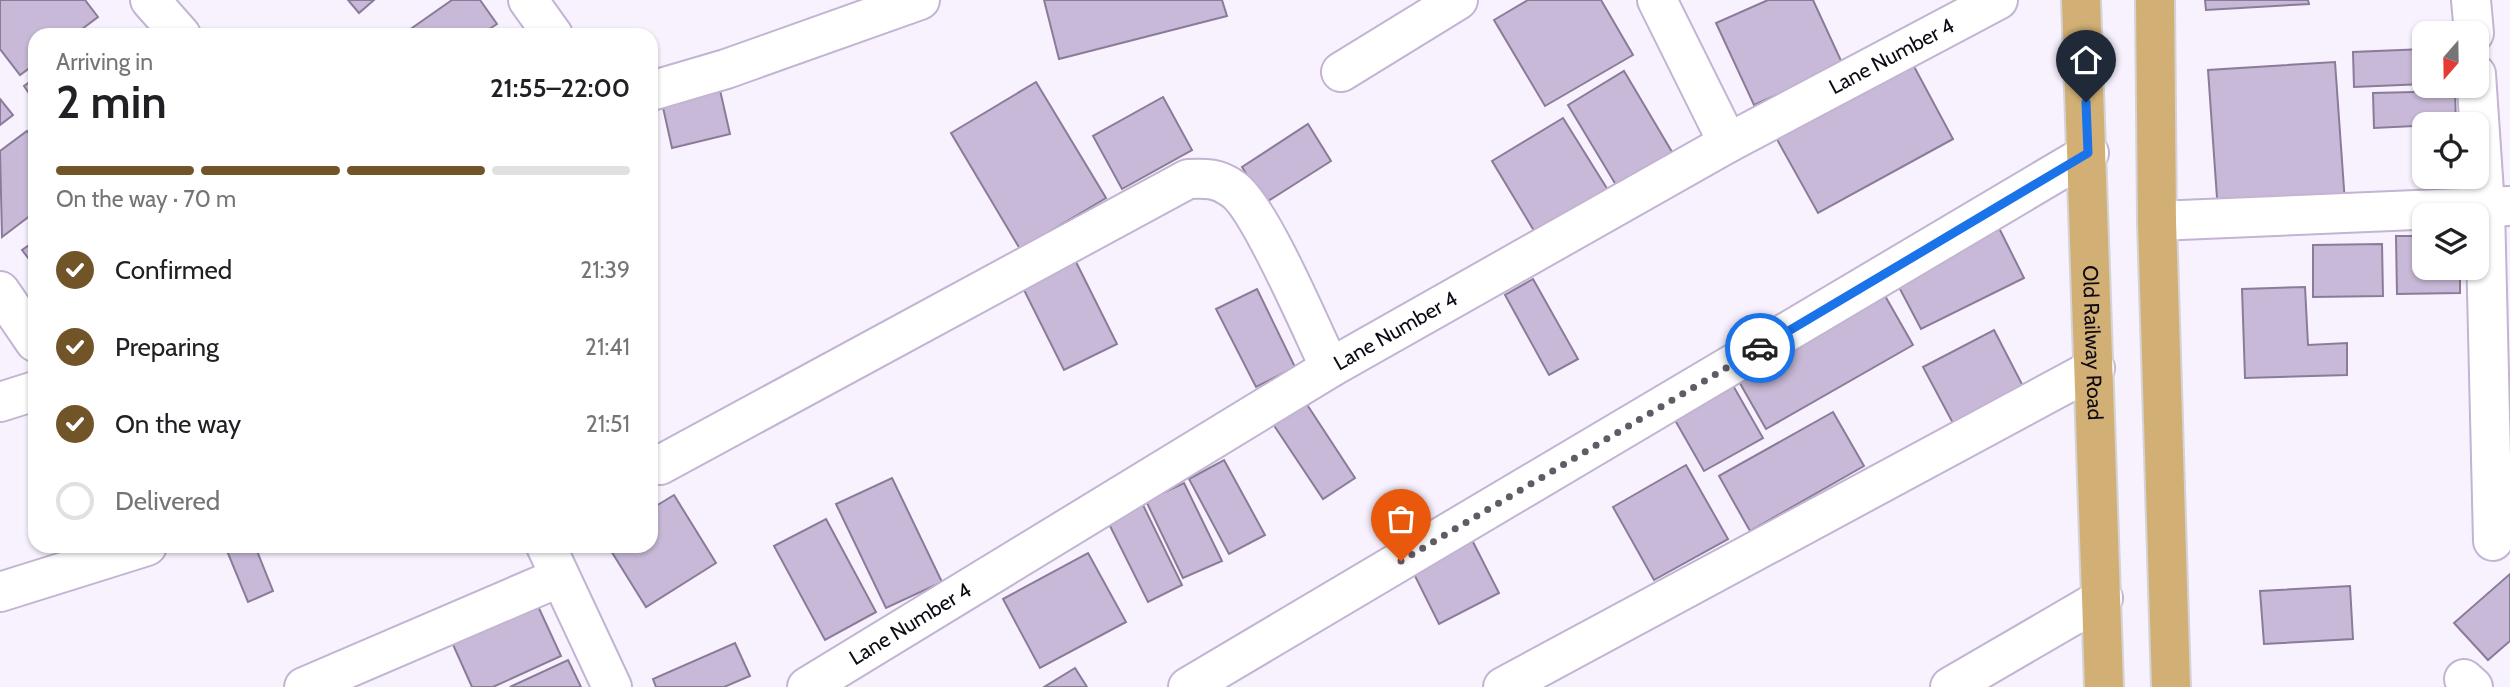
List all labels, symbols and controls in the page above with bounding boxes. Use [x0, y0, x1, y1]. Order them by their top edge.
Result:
street label: Lane Number 4 [1825, 13, 1958, 99]
north arrow [2412, 21, 2488, 98]
map controls [2412, 21, 2489, 280]
pin [2056, 30, 2116, 102]
icon: home [2067, 41, 2105, 79]
text: Arriving in [56, 48, 153, 76]
text: 21:55–22:00 [490, 72, 630, 104]
text: 2 min [56, 74, 167, 130]
button: locate [2412, 112, 2489, 189]
text: On the way · 70 m [56, 185, 236, 213]
button: layers [2412, 203, 2489, 280]
icon: check [56, 251, 94, 289]
text: Confirmed [115, 254, 232, 286]
text: 21:39 [580, 256, 630, 284]
street label: Old Railway Road [2078, 265, 2108, 421]
street label: Lane Number 4 [1329, 286, 1462, 375]
courier [1725, 313, 1795, 383]
icon: check [56, 328, 94, 366]
icon: car [1741, 329, 1779, 367]
text: Preparing [115, 331, 219, 363]
text: 21:41 [585, 333, 630, 361]
icon: check [56, 405, 94, 443]
text: On the way [115, 408, 241, 440]
text: 21:51 [586, 410, 630, 438]
text: Delivered [115, 485, 220, 517]
pin [1371, 489, 1431, 561]
icon: bag [1382, 500, 1420, 538]
street label: Lane Number 4 [845, 577, 975, 670]

